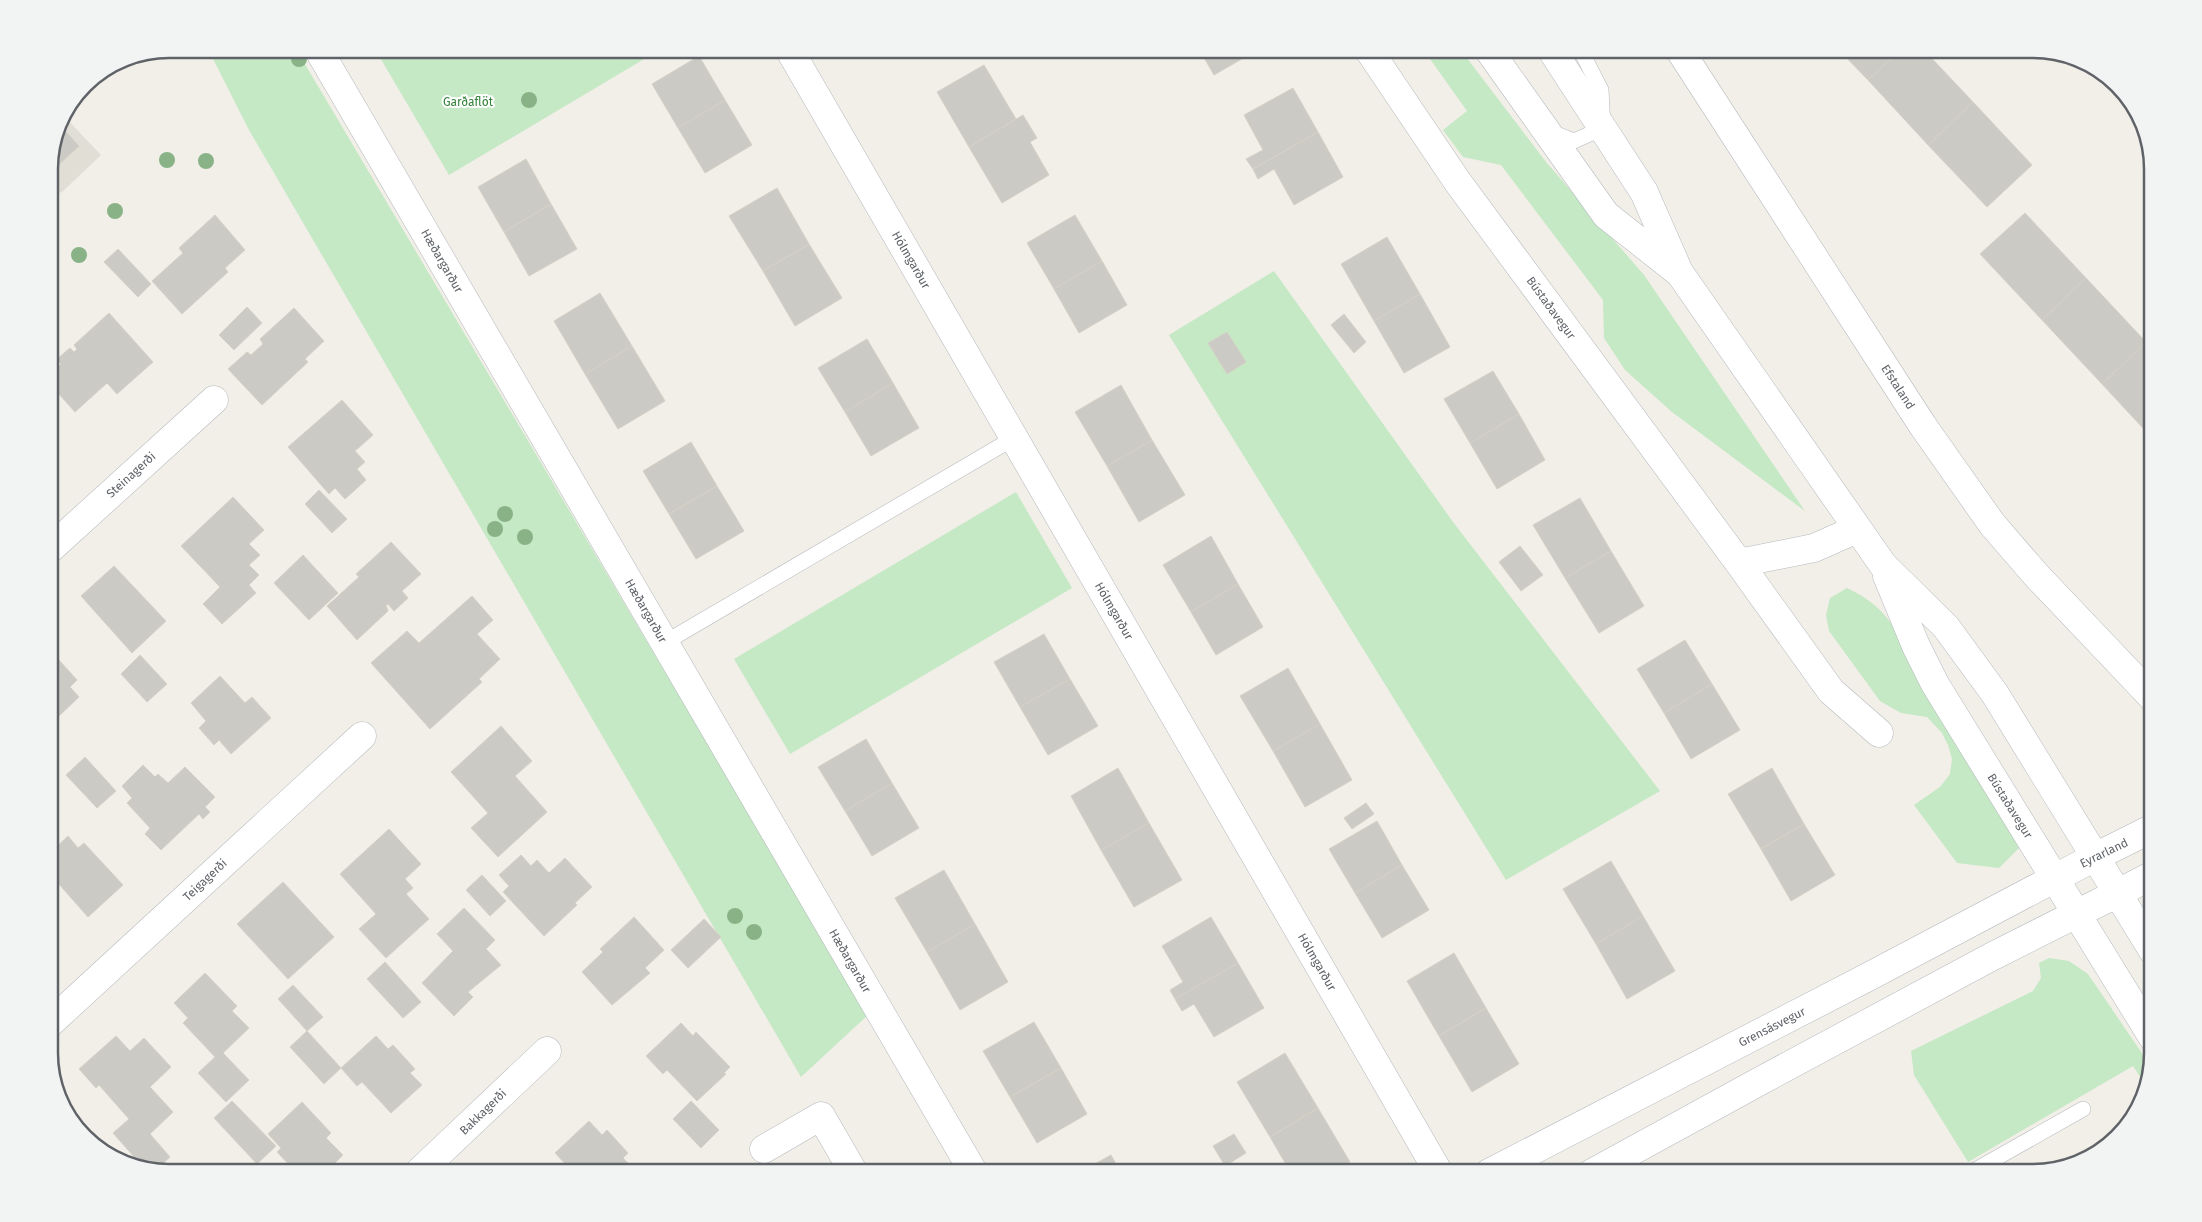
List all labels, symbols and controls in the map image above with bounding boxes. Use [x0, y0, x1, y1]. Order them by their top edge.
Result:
park label: Garðaflöt [443, 95, 494, 109]
street label: Hæðargarður [418, 227, 466, 296]
street label: Hólmgarður [889, 229, 933, 292]
street label: Bústaðavegur [1524, 274, 1579, 342]
street label: Efstaland [1878, 362, 1918, 412]
street label: Steinagerði [104, 449, 158, 501]
street label: Hæðargarður [622, 577, 670, 646]
street label: Hólmgarður [1092, 580, 1136, 643]
street label: Bústaðavegur [1984, 771, 2036, 841]
street label: Eyrarland [2078, 835, 2130, 871]
street label: Teigagerði [180, 856, 230, 904]
street label: Hæðargarður [826, 927, 874, 996]
street label: Hólmgarður [1295, 931, 1339, 994]
street label: Grensásvegur [1736, 1004, 1808, 1050]
street label: Bakkagerði [457, 1086, 509, 1138]

